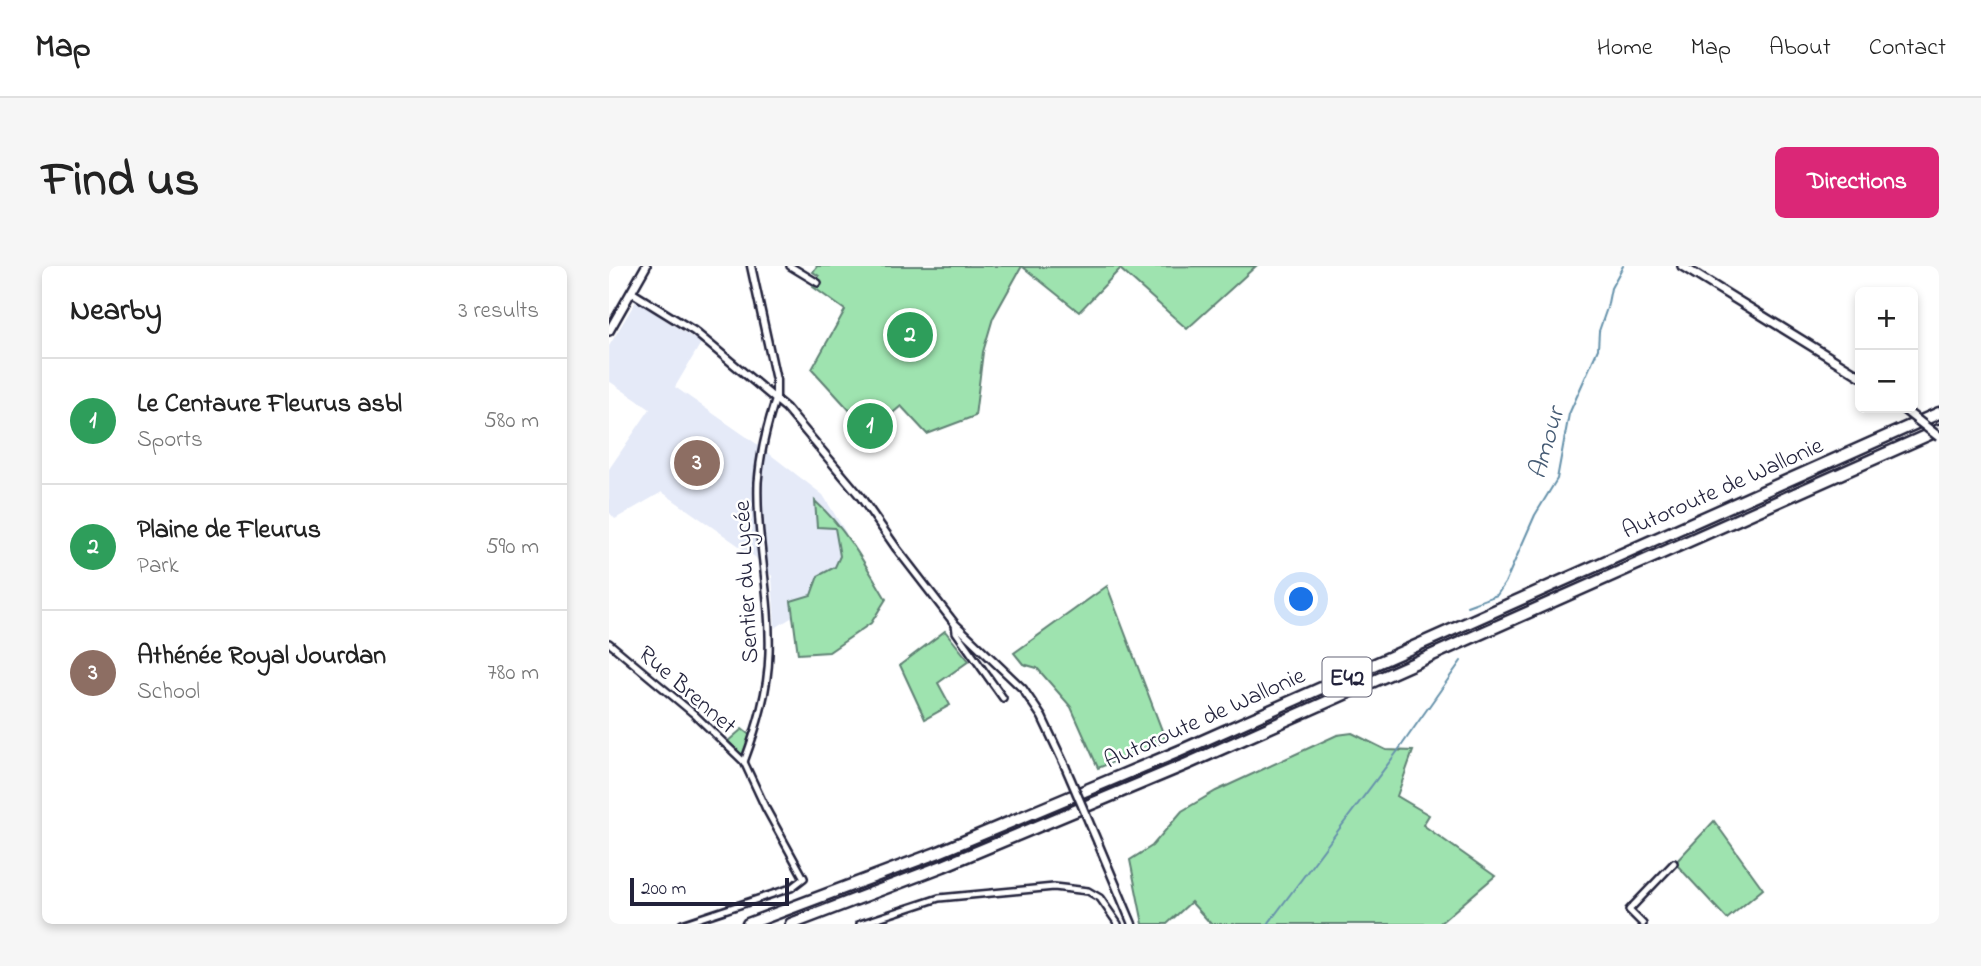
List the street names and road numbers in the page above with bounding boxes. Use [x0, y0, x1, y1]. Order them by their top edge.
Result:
street label: Autoroute de Wallonie [1617, 429, 1829, 549]
street label: Sentier du Lycée [726, 499, 770, 664]
street label: Rue Brennet [629, 638, 743, 744]
road number: E42 [1323, 658, 1371, 696]
street label: Autoroute de Wallonie [1099, 659, 1311, 779]

